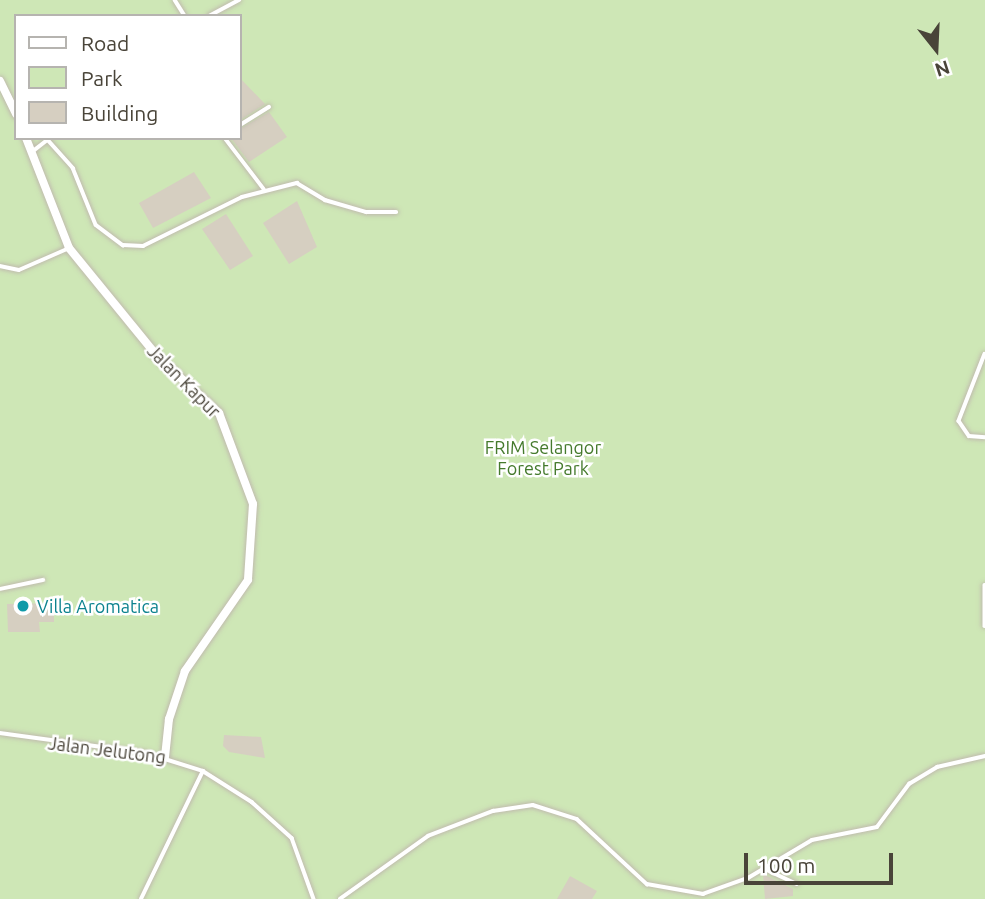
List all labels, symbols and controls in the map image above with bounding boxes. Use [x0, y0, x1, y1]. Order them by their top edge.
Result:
legend [14, 14, 242, 140]
north arrow [901, 14, 971, 84]
text: Road [81, 31, 129, 55]
text: N [932, 56, 953, 82]
text: Park [81, 66, 123, 90]
text: Building [81, 101, 158, 125]
street label: Jalan Kapur [143, 340, 225, 422]
park label: FRIM Selangor Forest Park [485, 437, 601, 480]
place label: Villa Aromatica [37, 595, 159, 617]
marker: Villa Aromatica [15, 598, 31, 614]
street label: Jalan Jelutong [47, 732, 167, 768]
scale bar [747, 839, 896, 883]
text: 100 m [757, 853, 815, 877]

